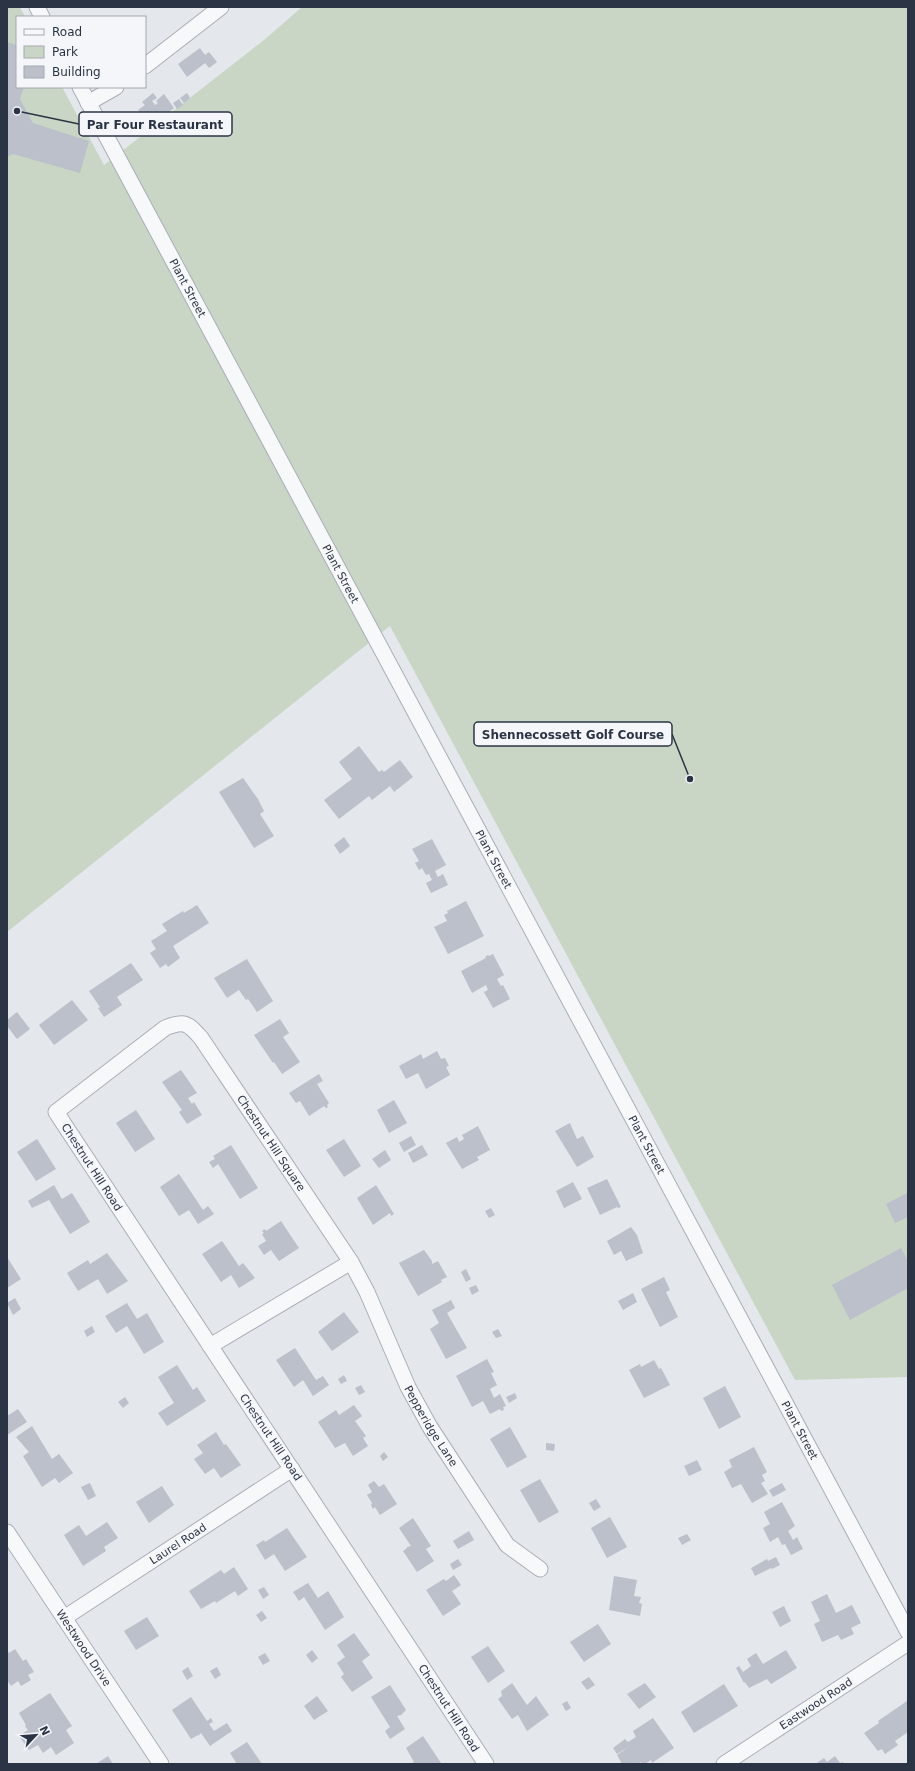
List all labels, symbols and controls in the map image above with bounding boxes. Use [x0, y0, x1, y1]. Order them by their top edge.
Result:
legend [16, 16, 146, 88]
text: Road [52, 25, 82, 39]
text: Park [52, 45, 78, 59]
text: Building [52, 65, 101, 79]
callout: Par Four Restaurant [79, 112, 232, 136]
text: Par Four Restaurant [87, 118, 223, 132]
street label: Plant Street [166, 257, 209, 320]
street label: Plant Street [319, 542, 362, 606]
callout: Shennecossett Golf Course [474, 722, 672, 746]
text: Shennecossett Golf Course [482, 728, 664, 742]
street label: Plant Street [472, 828, 515, 892]
street label: Chestnut Hill Square [234, 1093, 308, 1194]
street label: Plant Street [625, 1113, 668, 1177]
street label: Chestnut Hill Road [58, 1121, 125, 1213]
street label: Pepperidge Lane [401, 1383, 460, 1469]
street label: Chestnut Hill Road [237, 1391, 304, 1483]
street label: Plant Street [778, 1399, 821, 1463]
street label: Laurel Road [147, 1521, 209, 1567]
street label: Westwood Drive [53, 1607, 114, 1689]
street label: Chestnut Hill Road [415, 1662, 482, 1754]
street label: Eastwood Road [777, 1675, 855, 1733]
north arrow [16, 1715, 56, 1755]
text: N [37, 1724, 52, 1738]

